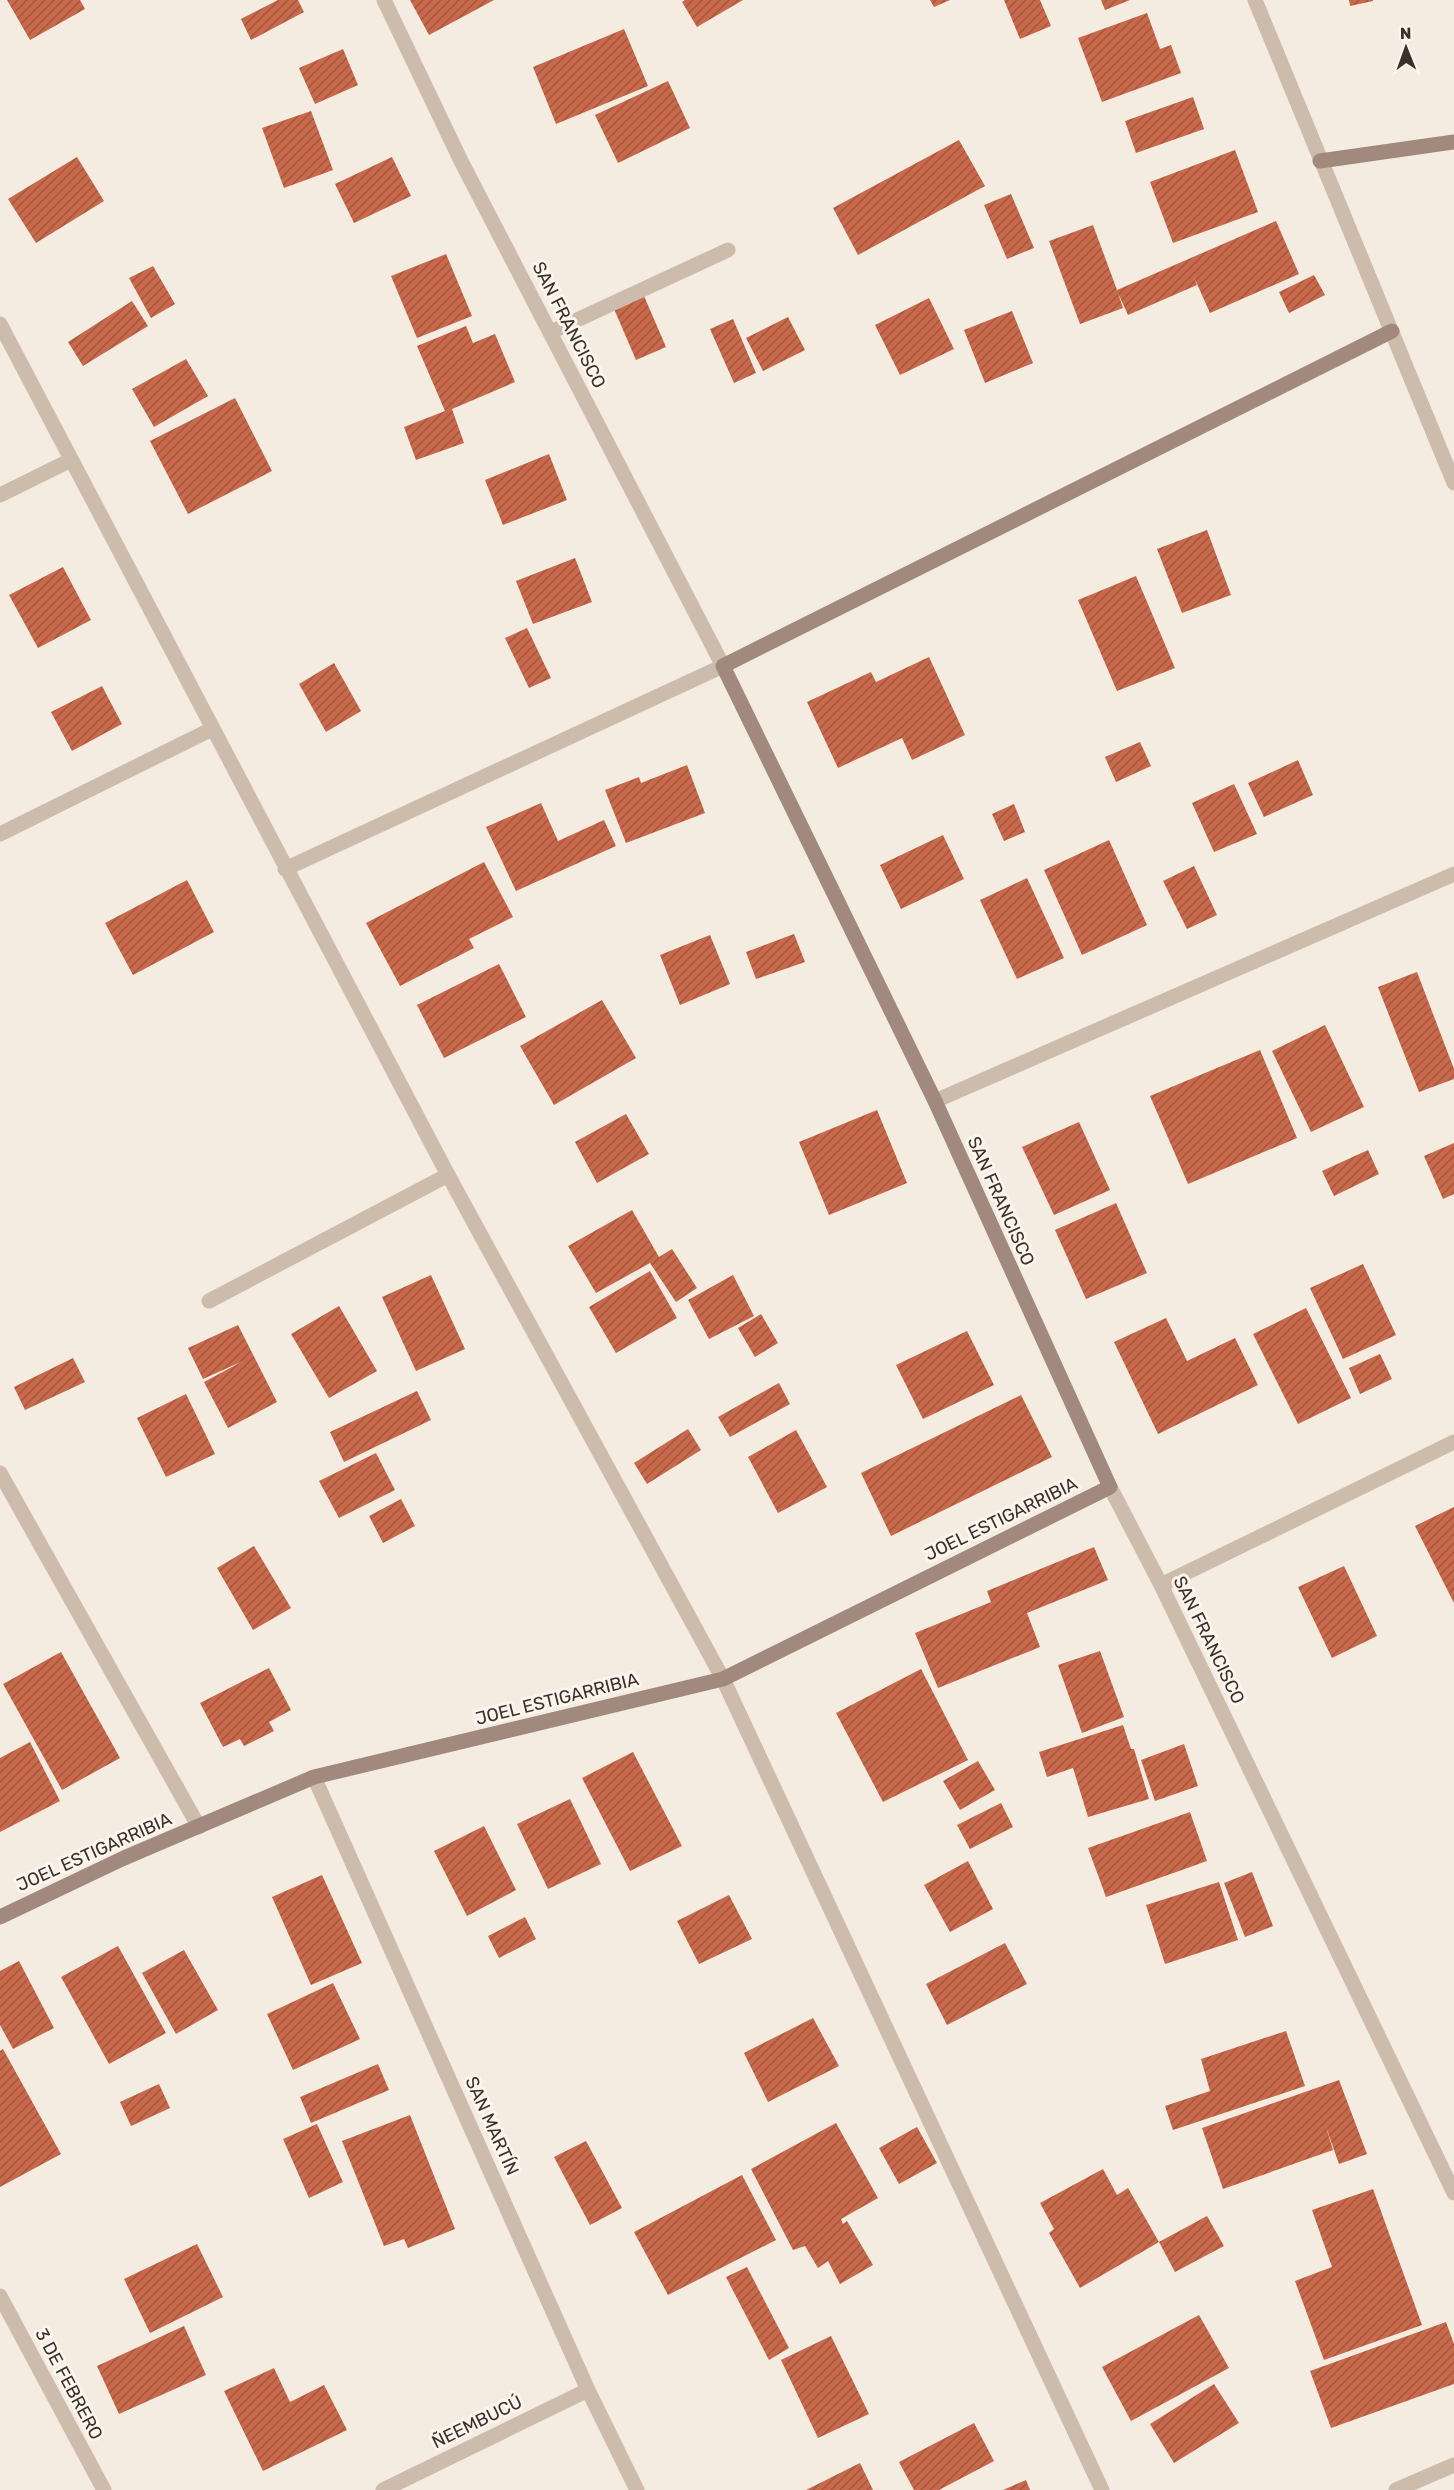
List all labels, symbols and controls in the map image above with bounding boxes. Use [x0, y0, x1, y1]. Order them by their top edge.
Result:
north arrow [1376, 18, 1436, 78]
text: N [1400, 24, 1412, 43]
street label: SAN FRANCISCO [528, 258, 610, 392]
street label: SAN FRANCISCO [963, 1133, 1039, 1269]
street label: JOEL ESTIGARRIBIA [921, 1472, 1081, 1566]
street label: SAN FRANCISCO [1169, 1573, 1249, 1707]
street label: JOEL ESTIGARRIBIA [473, 1668, 641, 1730]
street label: JOEL ESTIGARRIBIA [13, 1808, 175, 1896]
street label: SAN MARTÍN [460, 2073, 524, 2179]
street label: 3 DE FEBRERO [30, 2325, 108, 2443]
street label: ÑEEMBUCÚ [428, 2391, 526, 2453]

